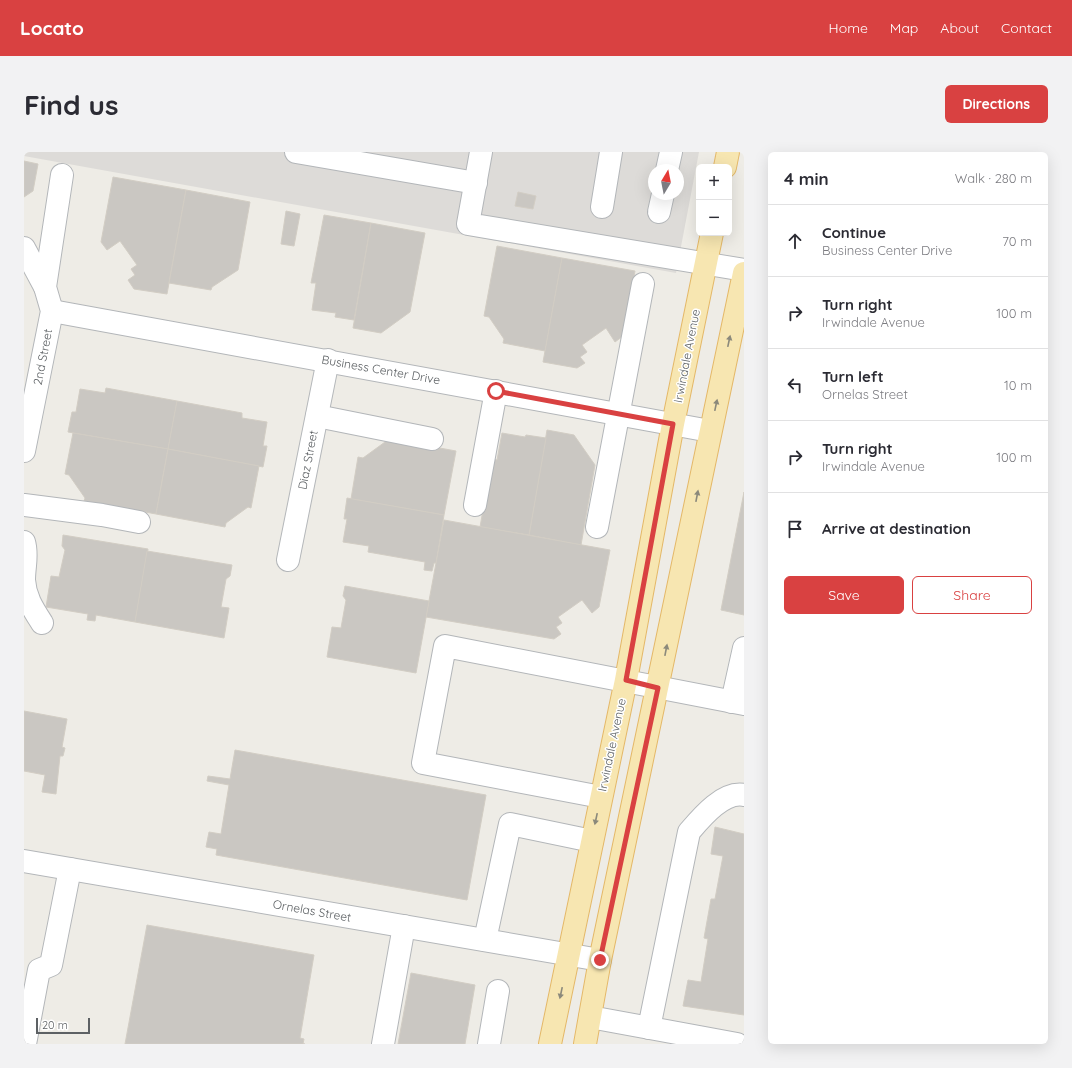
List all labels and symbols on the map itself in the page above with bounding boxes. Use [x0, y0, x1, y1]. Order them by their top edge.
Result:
north arrow [648, 164, 684, 200]
street label: Irwindale Avenue [670, 308, 703, 404]
street label: 2nd Street [30, 328, 55, 386]
one-way arrow [727, 335, 733, 347]
street label: Business Center Drive [321, 352, 442, 387]
route start [487, 382, 505, 400]
one-way arrow [713, 399, 719, 411]
street label: Diaz Street [294, 429, 321, 491]
one-way arrow [694, 490, 700, 503]
one-way arrow [663, 644, 669, 656]
street label: Irwindale Avenue [594, 697, 629, 793]
one-way arrow [593, 812, 599, 825]
street label: Ornelas Street [272, 896, 352, 925]
route end [591, 951, 609, 969]
one-way arrow [557, 987, 563, 999]
scale bar [36, 1016, 90, 1035]

